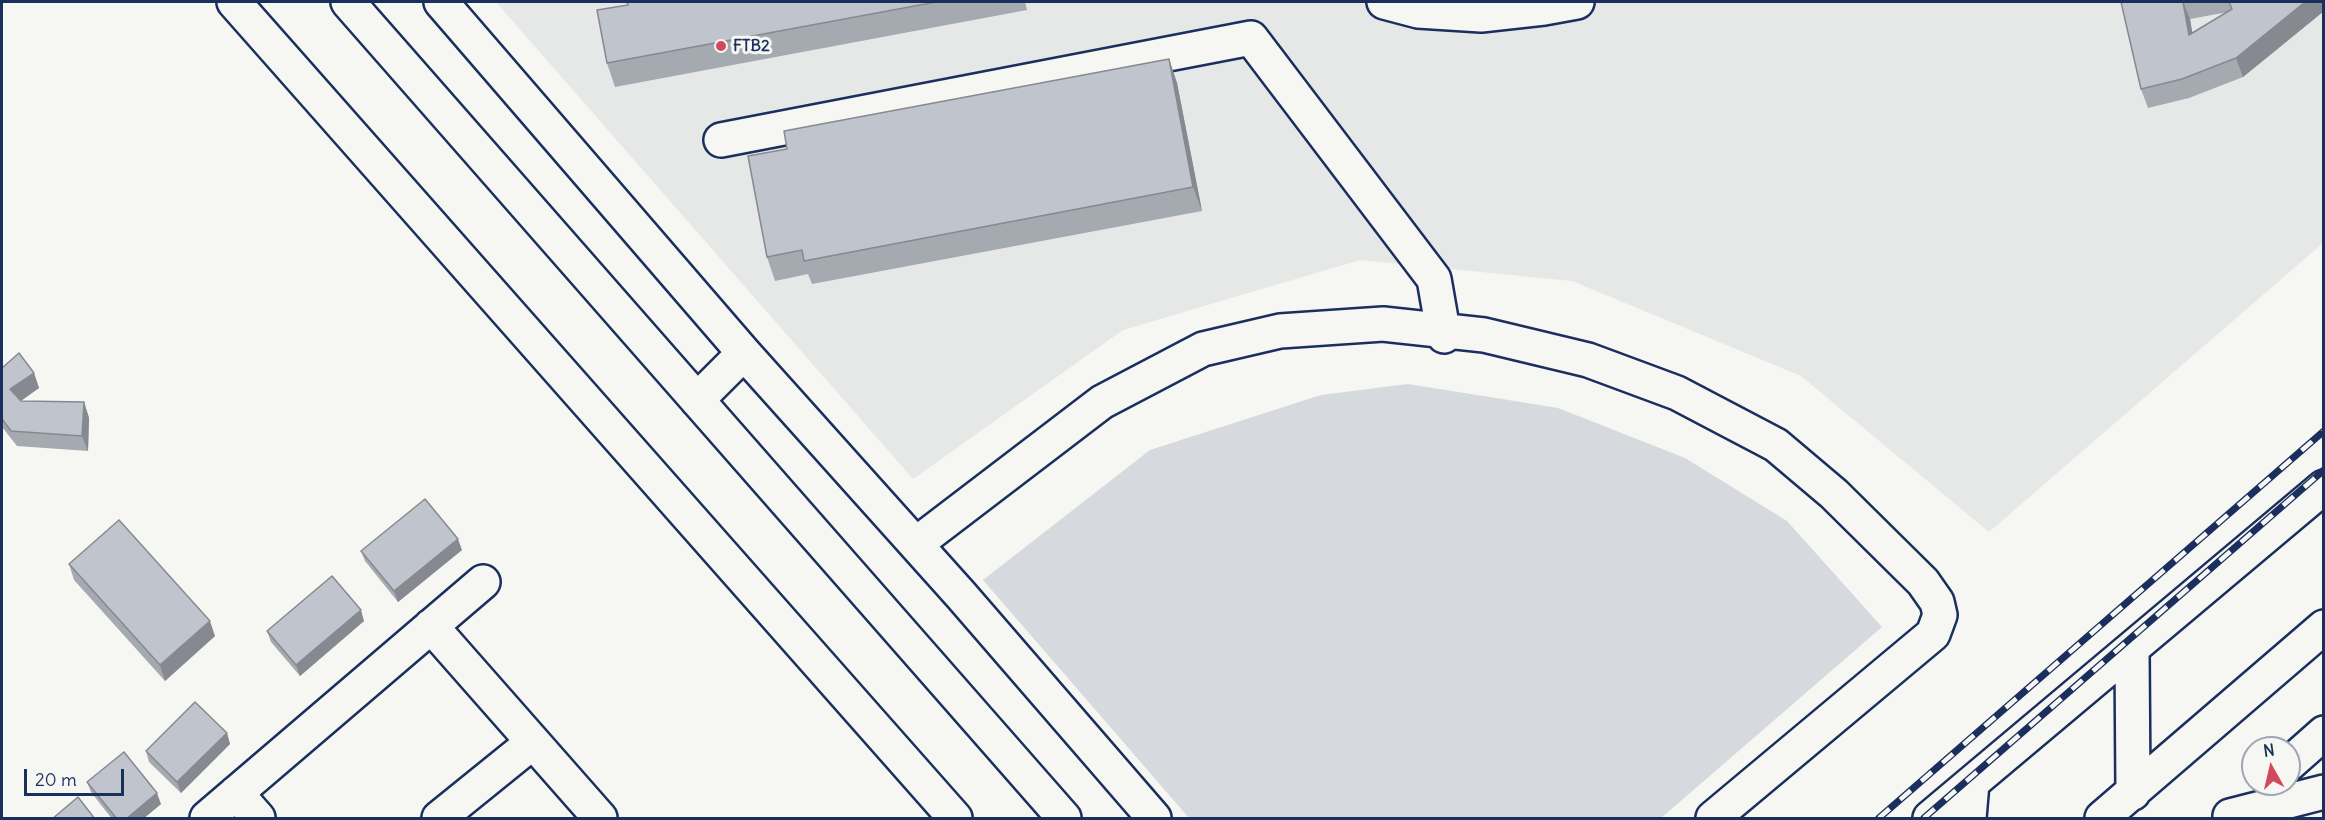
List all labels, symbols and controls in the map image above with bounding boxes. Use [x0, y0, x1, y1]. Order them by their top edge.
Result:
place label: FTB2 [733, 36, 770, 56]
marker: FTB2 [714, 39, 728, 53]
north arrow [2241, 736, 2301, 796]
text: N [2262, 739, 2276, 761]
scale bar [27, 757, 128, 795]
text: 20 m [35, 768, 77, 791]

